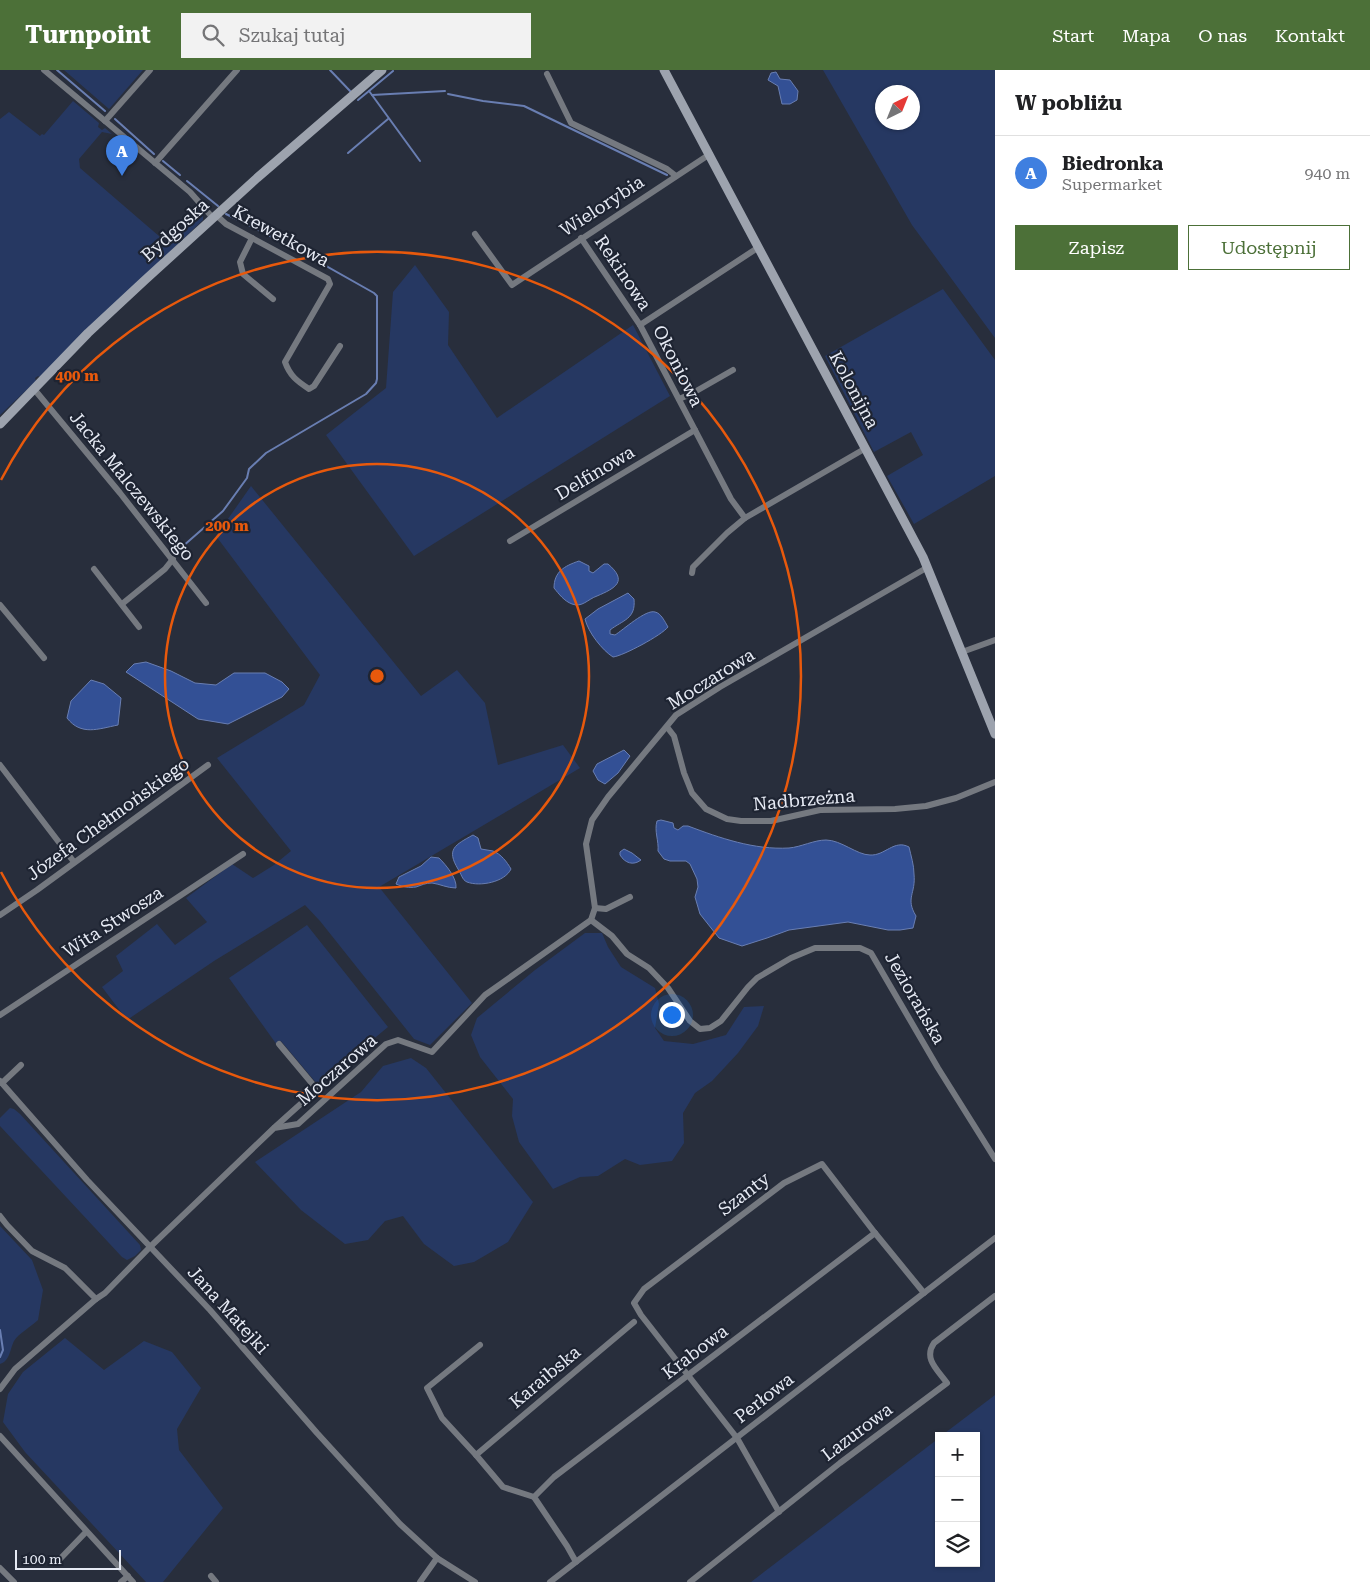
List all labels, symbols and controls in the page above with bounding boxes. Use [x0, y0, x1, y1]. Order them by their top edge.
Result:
search box [181, 13, 531, 58]
text: Turnpoint [25, 21, 151, 49]
icon: search [199, 21, 227, 49]
text: Szukaj tutaj [239, 24, 346, 47]
text: Start [1052, 25, 1094, 46]
text: Mapa [1122, 25, 1170, 46]
text: O nas [1198, 25, 1247, 46]
text: Kontakt [1275, 25, 1345, 46]
north arrow [875, 85, 920, 130]
text: W pobliżu [1015, 91, 1122, 115]
pin: A [106, 135, 138, 176]
text: Biedronka [1062, 152, 1163, 175]
text: A [1025, 164, 1037, 183]
text: 940 m [1304, 164, 1350, 183]
street label: Wielorybia [556, 171, 648, 240]
text: Supermarket [1062, 175, 1162, 194]
street label: Bydgoska [137, 194, 213, 265]
street label: Krewetkowa [229, 200, 333, 271]
button: Zapisz [1015, 225, 1178, 270]
button: Udostępnij [1188, 225, 1350, 270]
street label: Rekinowa [591, 231, 656, 314]
street label: Okoniowa [649, 322, 708, 410]
street label: Kolonijna [825, 348, 884, 432]
text: 400 m [55, 367, 99, 385]
street label: Jacka Malczewskiego [66, 407, 199, 565]
street label: Delfinowa [552, 441, 638, 504]
text: 200 m [205, 517, 249, 535]
street label: Moczarowa [663, 643, 758, 714]
centre of rings [368, 667, 386, 685]
street label: Józefa Chełmońskiego [22, 753, 193, 885]
street label: Nadbrzeżna [752, 785, 856, 814]
street label: Wita Stwosza [59, 881, 167, 962]
street label: Jeziorańska [881, 948, 950, 1048]
your location [659, 1002, 685, 1028]
street label: Moczarowa [293, 1029, 381, 1110]
street label: Szanty [714, 1167, 774, 1220]
street label: Jana Matejki [183, 1261, 273, 1358]
street label: Krabowa [658, 1320, 732, 1383]
street label: Karaibska [505, 1341, 585, 1412]
street label: Perłowa [730, 1368, 798, 1427]
street label: Lazurowa [817, 1398, 896, 1465]
map controls [935, 1432, 980, 1567]
button: + [935, 1432, 980, 1477]
button: − [935, 1477, 980, 1522]
button: layers [935, 1522, 980, 1567]
scale bar [15, 1547, 121, 1570]
text: 100 m [22, 1551, 62, 1567]

